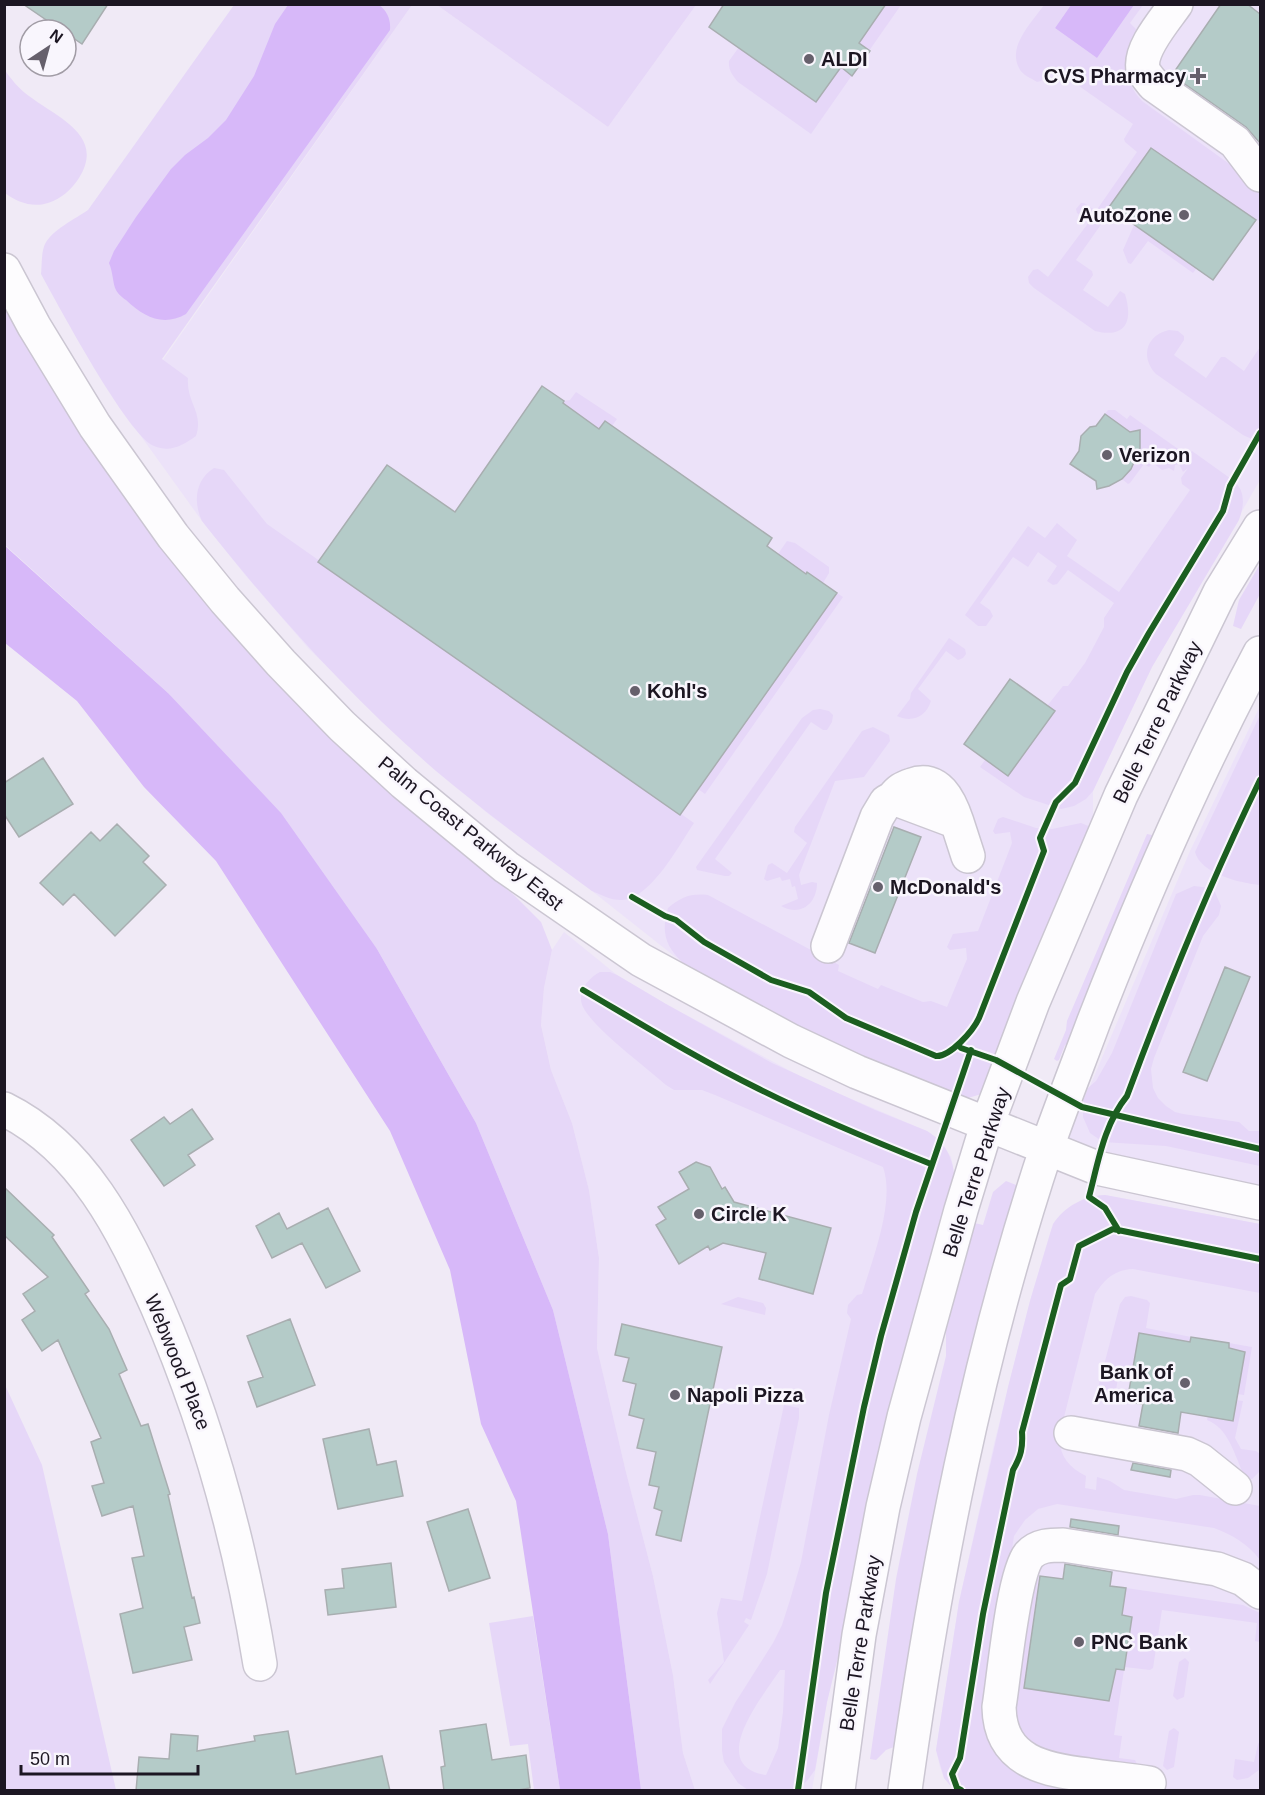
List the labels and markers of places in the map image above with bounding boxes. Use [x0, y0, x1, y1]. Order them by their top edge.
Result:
place label: ALDI [821, 48, 868, 70]
marker: ALDI [802, 52, 816, 66]
place label: CVS Pharmacy [1044, 65, 1187, 87]
marker: CVS Pharmacy [1191, 69, 1205, 83]
place label: AutoZone [1079, 204, 1172, 226]
marker: AutoZone [1177, 208, 1191, 222]
place label: Verizon [1119, 444, 1190, 466]
marker: Verizon [1100, 448, 1114, 462]
place label: Kohl's [647, 680, 707, 702]
marker: Kohl's [628, 684, 642, 698]
place label: McDonald's [890, 876, 1001, 898]
marker: McDonald's [871, 880, 885, 894]
place label: Circle K [711, 1203, 787, 1225]
marker: Circle K [692, 1207, 706, 1221]
place label: Bank of America [1094, 1361, 1174, 1406]
marker: Bank of America [1178, 1376, 1192, 1390]
place label: Napoli Pizza [687, 1384, 805, 1406]
marker: Napoli Pizza [668, 1388, 682, 1402]
place label: PNC Bank [1091, 1631, 1189, 1653]
marker: PNC Bank [1072, 1635, 1086, 1649]

